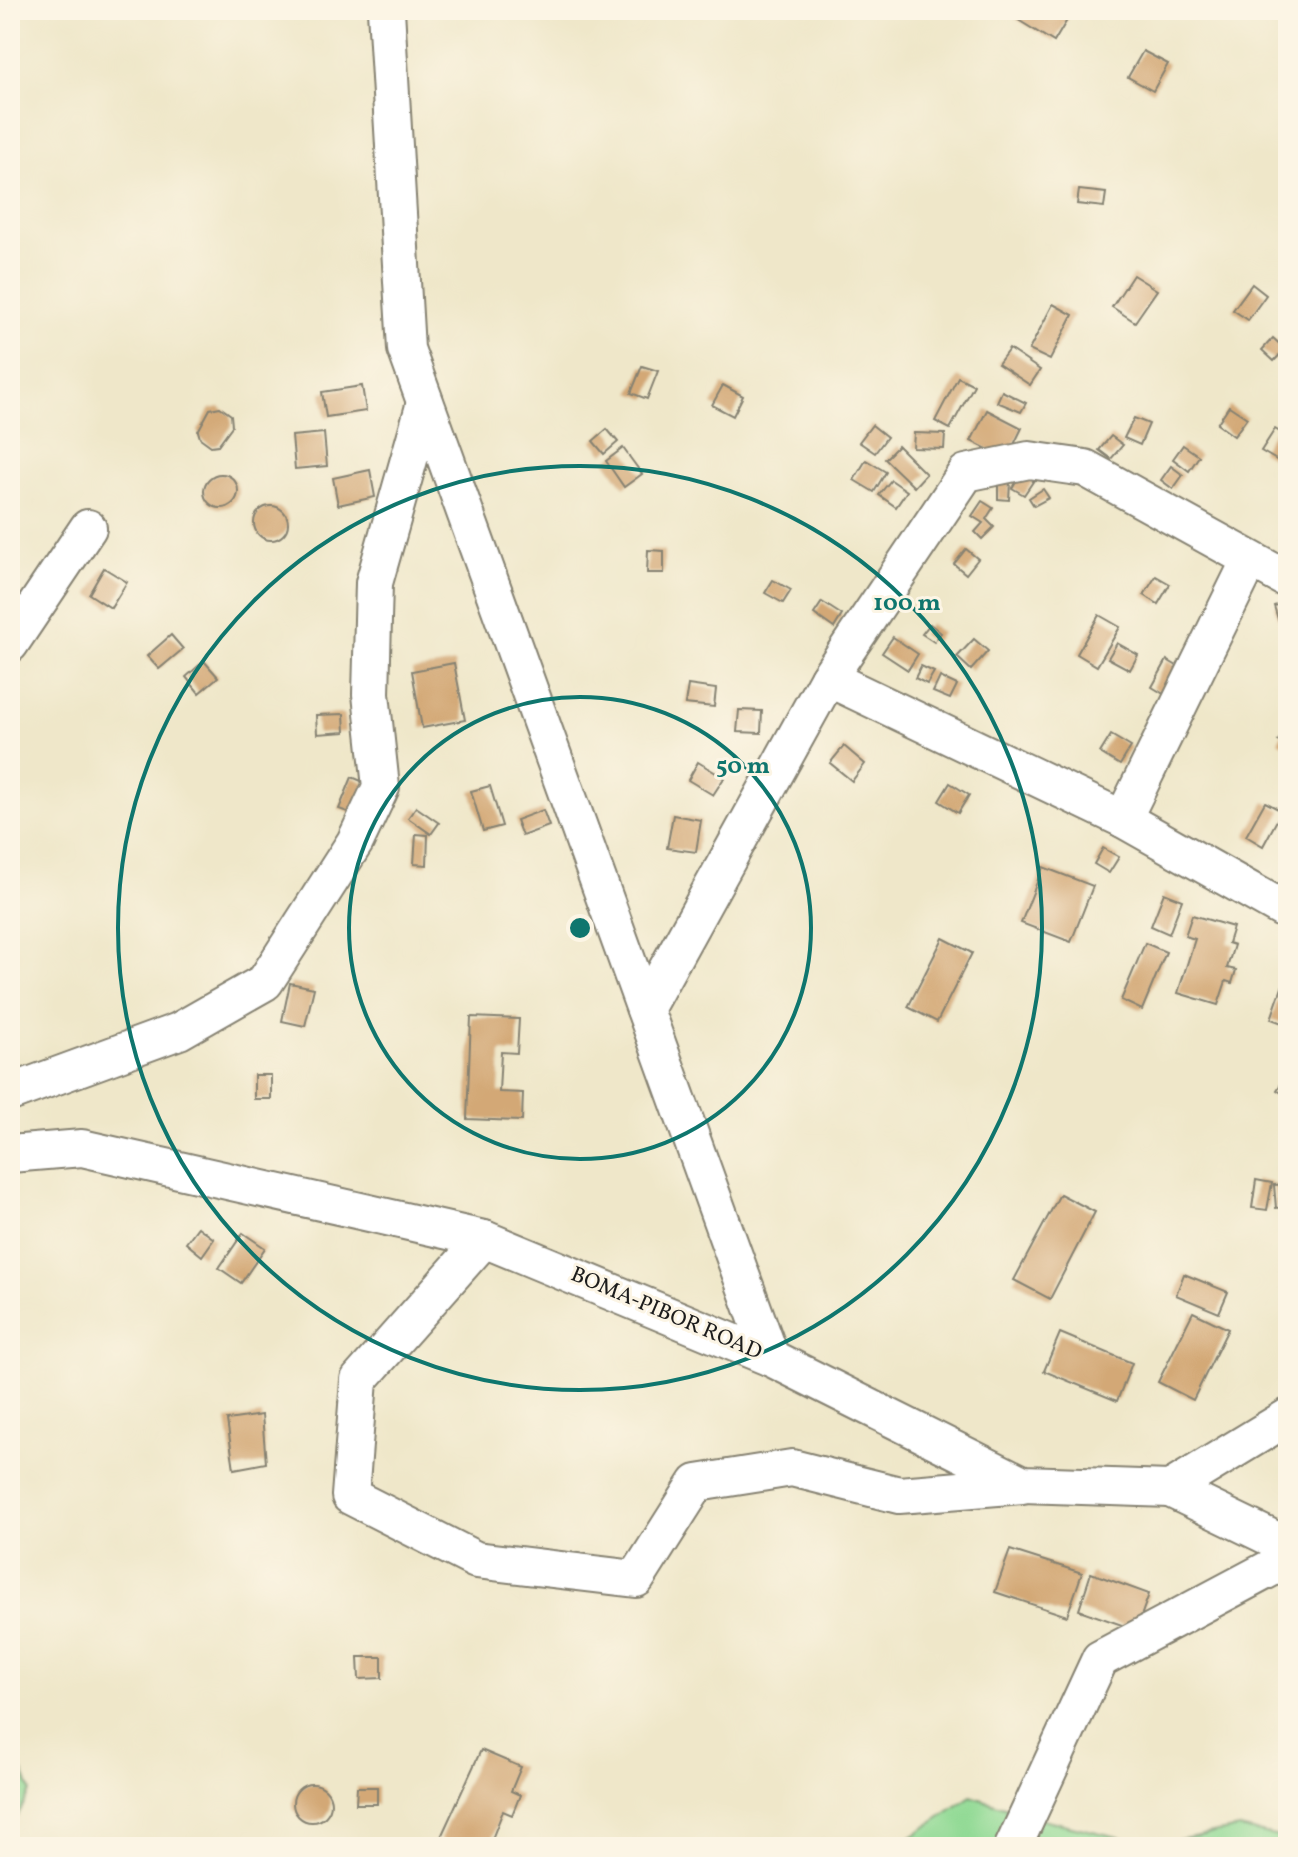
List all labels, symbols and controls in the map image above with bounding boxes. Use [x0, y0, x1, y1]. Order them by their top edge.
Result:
text: 100 m [873, 587, 941, 621]
text: 50 m [716, 750, 770, 784]
centre of rings [566, 914, 594, 942]
street label: BOMA-PIBOR ROAD [565, 1260, 767, 1368]

